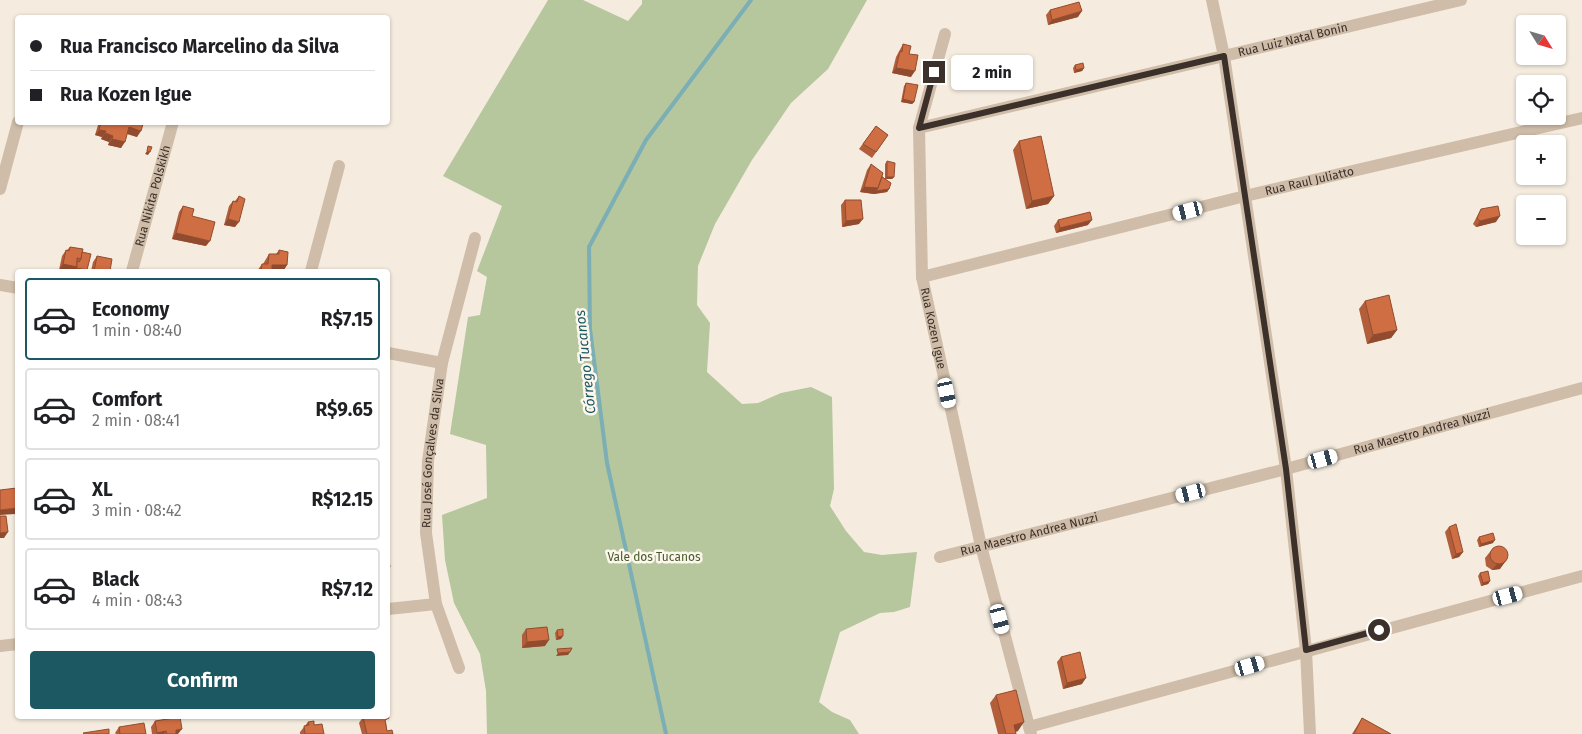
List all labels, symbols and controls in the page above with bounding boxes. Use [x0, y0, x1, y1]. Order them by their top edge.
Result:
north arrow [1516, 15, 1566, 65]
map controls [1516, 15, 1566, 245]
street label: Rua Luiz Natal Bonin [1236, 20, 1349, 59]
text: Rua Francisco Marcelino da Silva [60, 35, 339, 58]
callout: 2 min [952, 54, 1034, 90]
route end [923, 61, 945, 83]
text: 2 min [972, 63, 1012, 82]
button: locate [1516, 75, 1566, 125]
text: Rua Kozen Igue [60, 83, 192, 106]
button: + [1516, 135, 1566, 185]
street label: Rua Nikita Polskikh [132, 144, 173, 248]
street label: Rua Raul Juliatto [1263, 164, 1355, 198]
button: − [1516, 195, 1566, 245]
car [1171, 200, 1204, 222]
street label: Rua Kozen Igue [918, 286, 949, 370]
icon: car [32, 297, 77, 342]
text: Economy [92, 298, 169, 321]
text: R$7.15 [321, 308, 373, 331]
water label: Córrego Tucanos [572, 309, 599, 415]
text: 1 min · 08:40 [92, 321, 182, 340]
street label: Rua José Gonçalves da Silva [419, 377, 447, 528]
car [936, 377, 957, 409]
icon: car [32, 387, 77, 432]
text: Comfort [92, 388, 162, 411]
text: R$9.65 [316, 398, 373, 421]
street label: Rua Maestro Andrea Nuzzi [1352, 406, 1492, 457]
text: 2 min · 08:41 [92, 411, 180, 430]
car [1306, 448, 1339, 470]
icon: car [32, 477, 77, 522]
text: XL [92, 478, 113, 501]
car [1174, 482, 1207, 504]
text: R$12.15 [311, 488, 373, 511]
text: 3 min · 08:42 [92, 501, 182, 520]
street label: Rua Maestro Andrea Nuzzi [959, 510, 1099, 559]
park label: Vale dos Tucanos [607, 550, 701, 564]
icon: car [32, 567, 77, 612]
text: Black [92, 568, 139, 591]
text: R$7.12 [321, 578, 373, 601]
car [1491, 585, 1524, 607]
text: 4 min · 08:43 [92, 591, 182, 610]
car [988, 603, 1011, 635]
route start [1368, 619, 1390, 641]
button: Confirm [30, 651, 375, 709]
car [1233, 655, 1266, 677]

